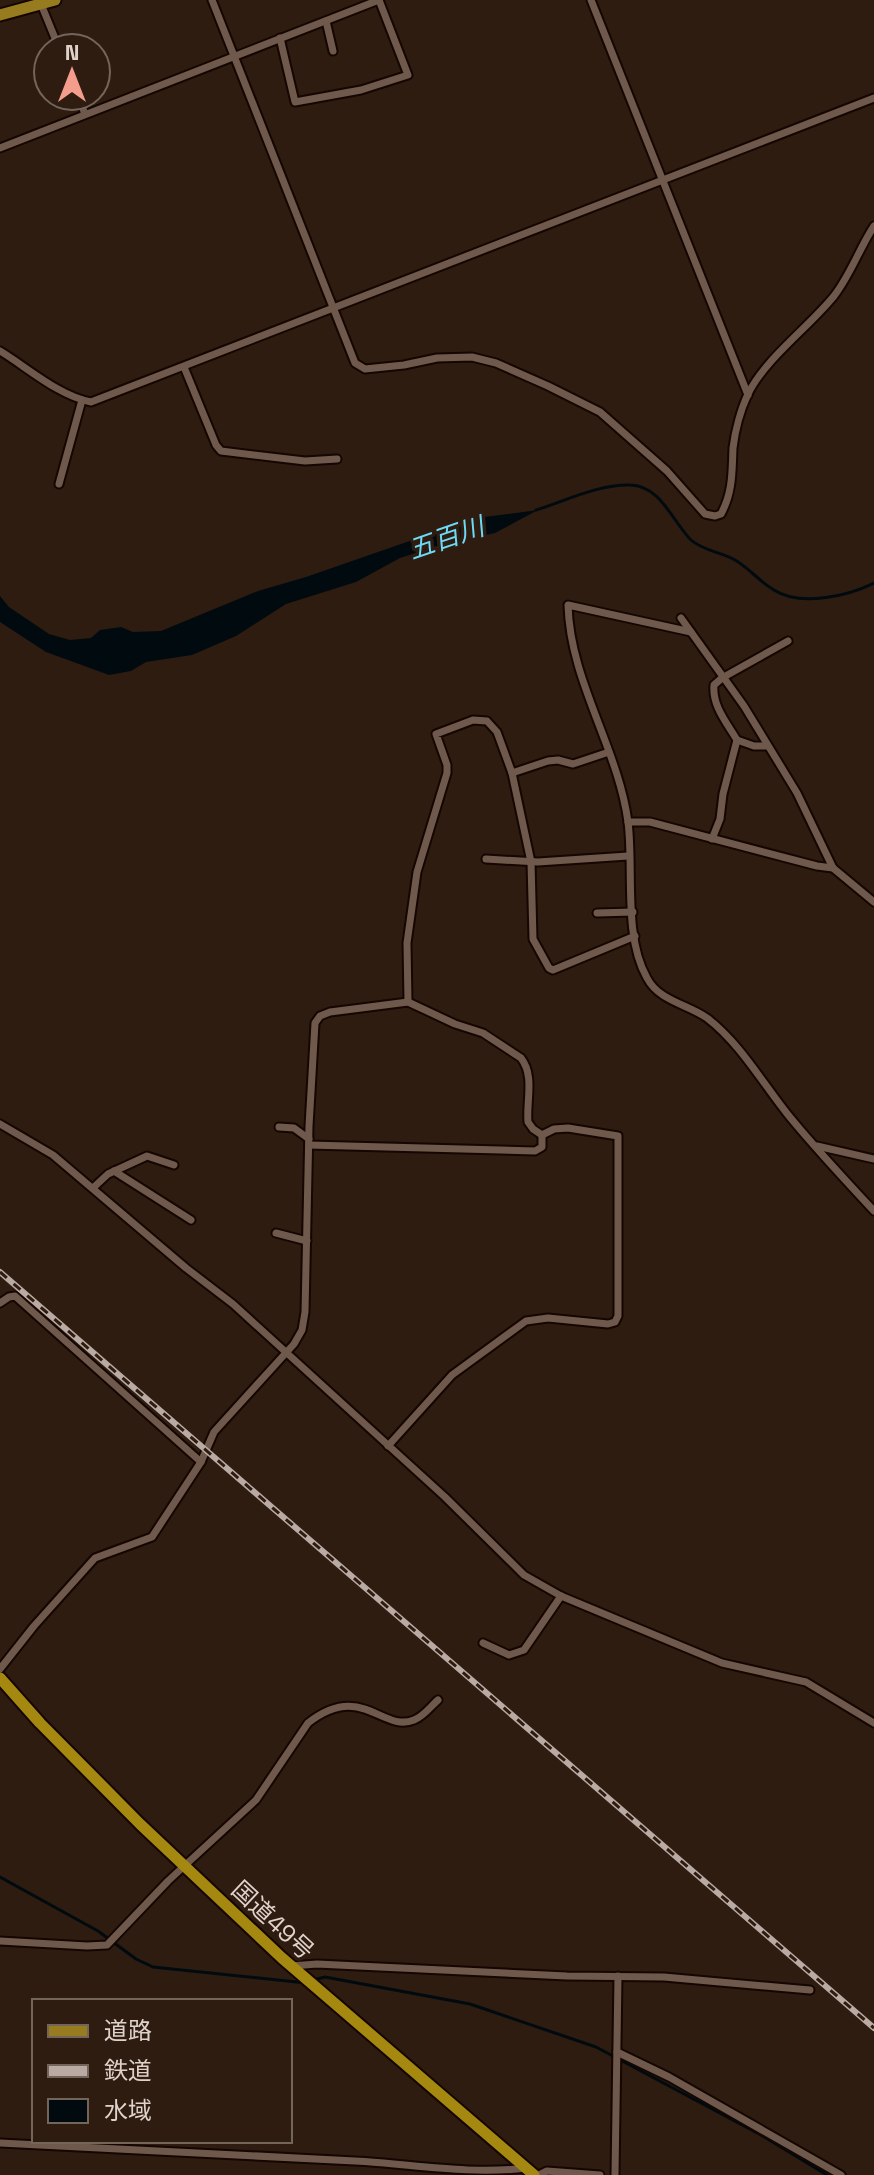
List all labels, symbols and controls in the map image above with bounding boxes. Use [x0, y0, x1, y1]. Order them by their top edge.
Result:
north arrow [32, 32, 112, 112]
text: N [65, 38, 79, 66]
water label: 五百川 [404, 508, 491, 567]
street label: 国道49号 [225, 1874, 321, 1966]
legend [32, 1999, 292, 2143]
text: 道路 [104, 2015, 152, 2046]
text: 鉄道 [104, 2055, 152, 2086]
text: 水域 [104, 2095, 152, 2126]

